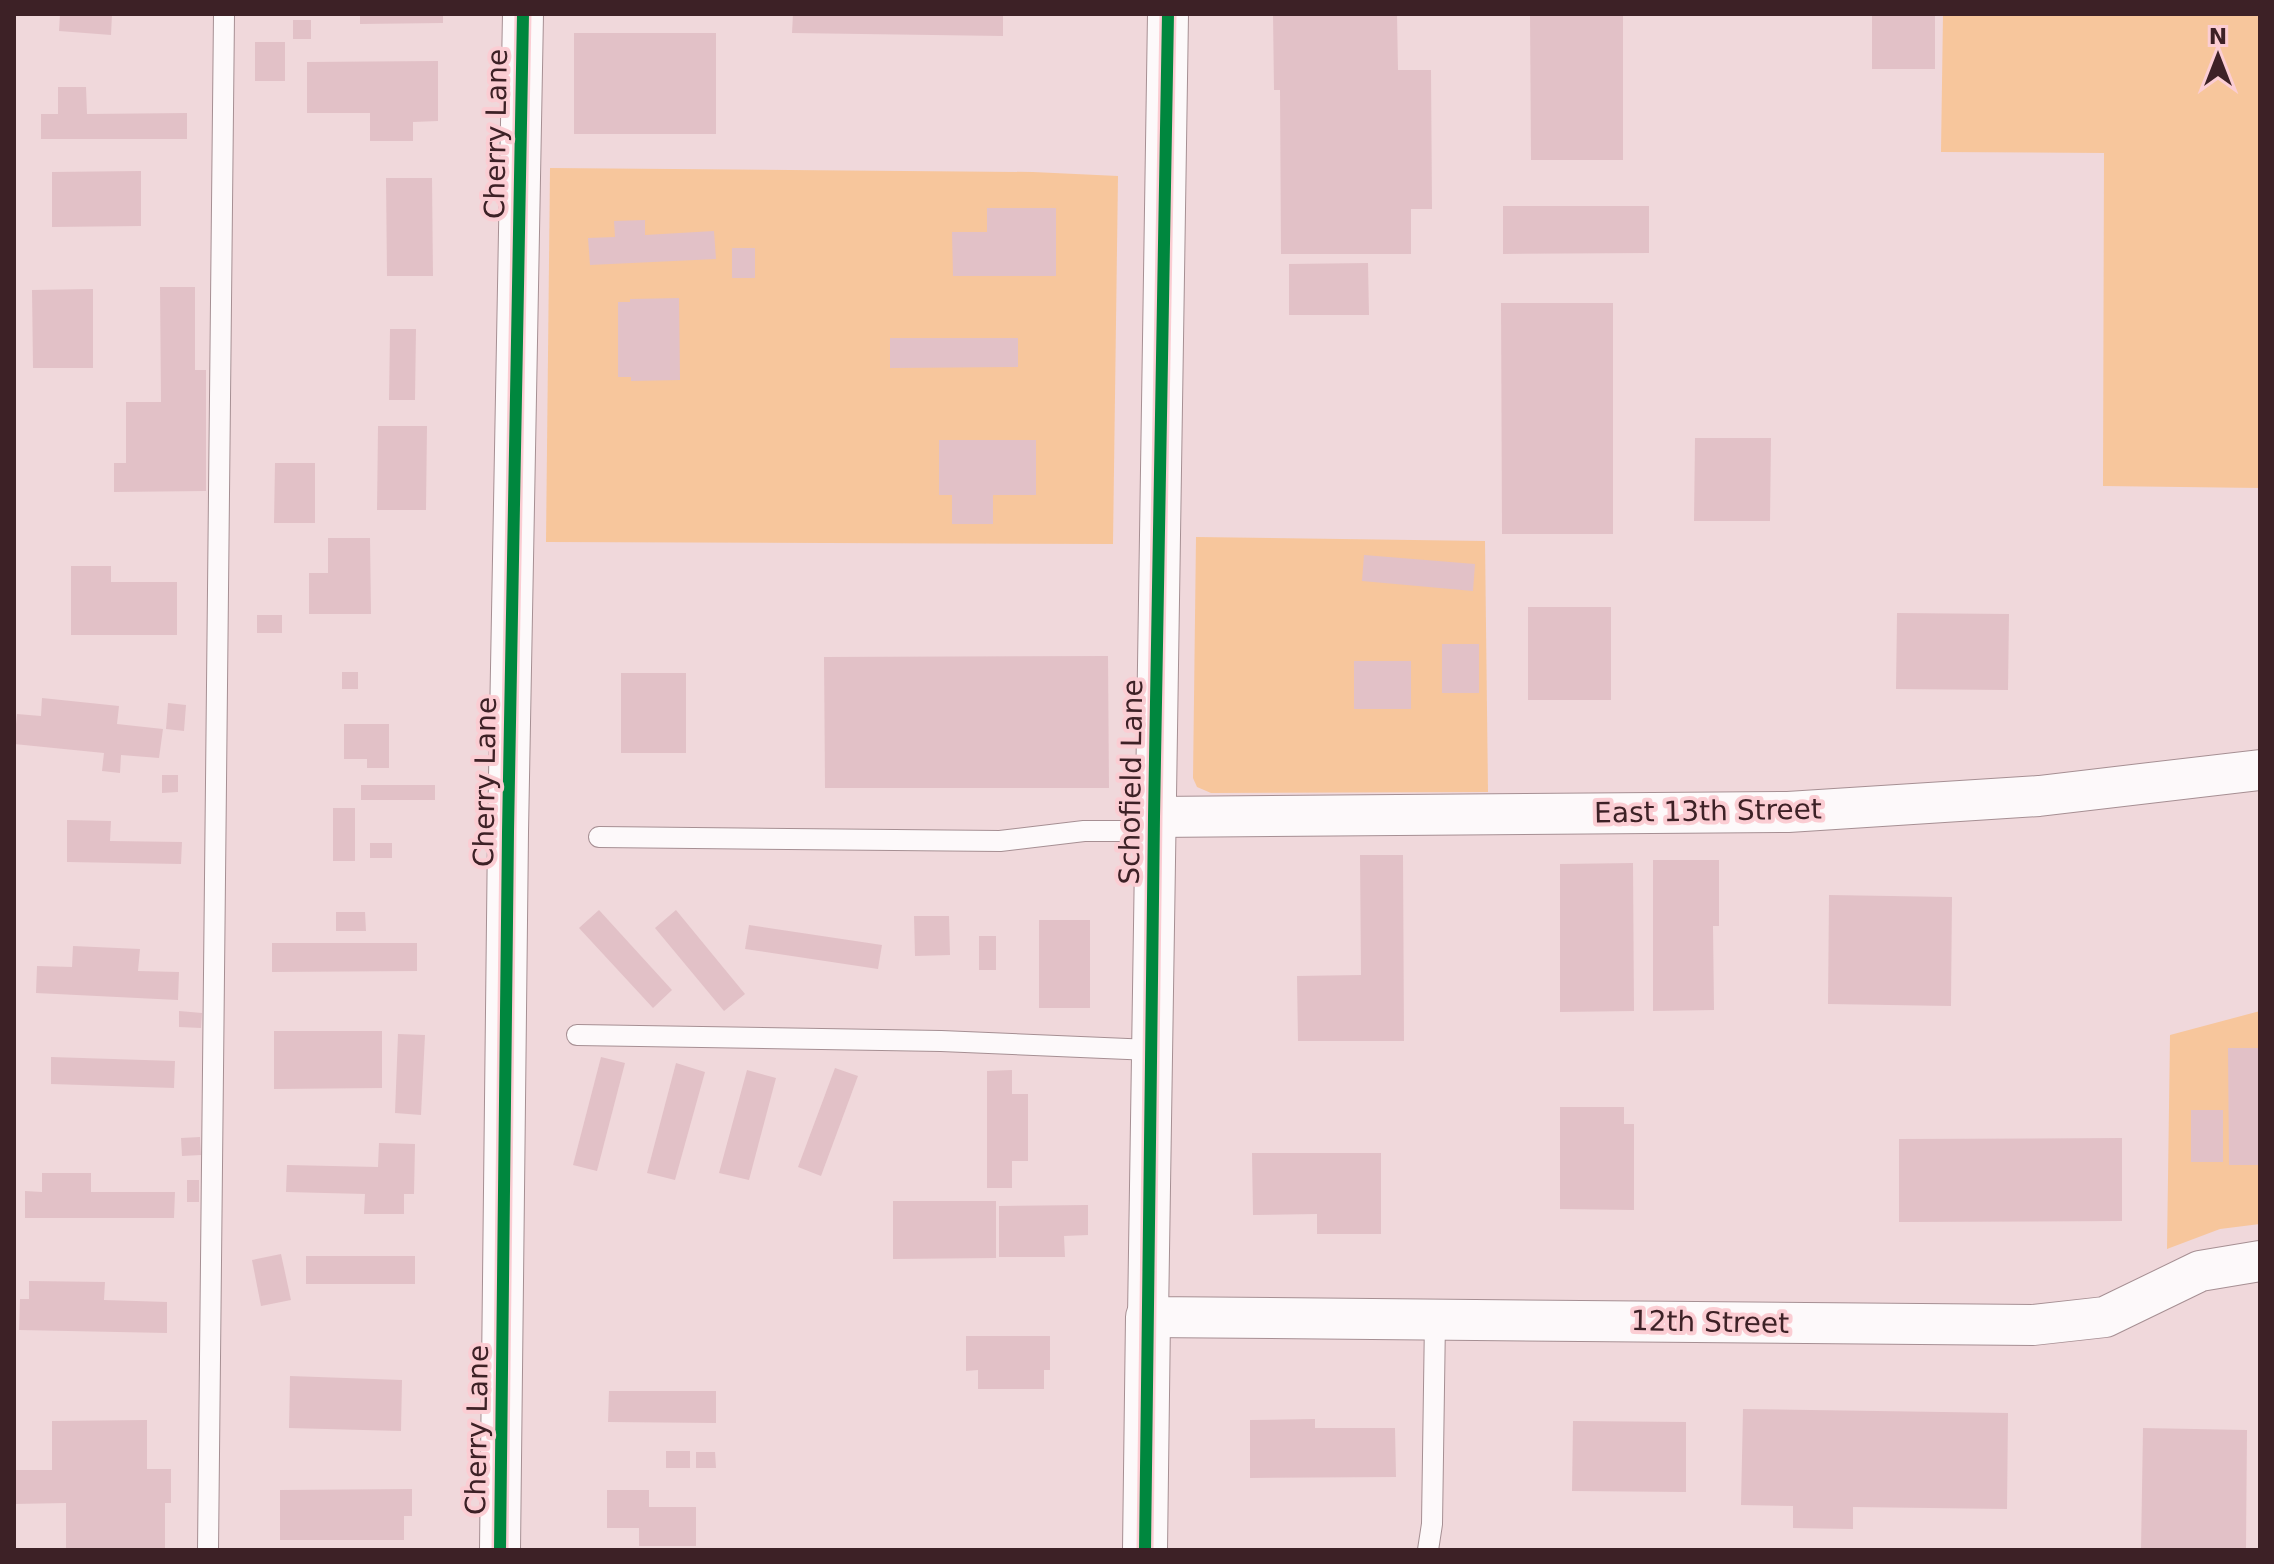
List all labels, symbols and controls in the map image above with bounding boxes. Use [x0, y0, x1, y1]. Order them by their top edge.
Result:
north arrow [2178, 16, 2258, 96]
text: N [2209, 24, 2227, 49]
street label: Cherry Lane [478, 49, 514, 219]
street label: Schofield Lane [1113, 679, 1149, 885]
street label: Cherry Lane [467, 697, 503, 867]
street label: East 13th Street [1594, 793, 1822, 829]
street label: 12th Street [1631, 1304, 1789, 1340]
street label: Cherry Lane [459, 1345, 495, 1515]

